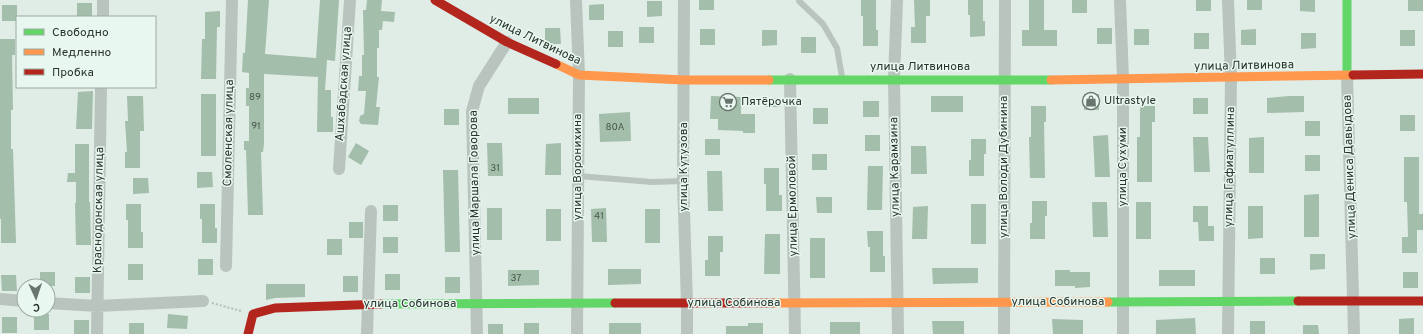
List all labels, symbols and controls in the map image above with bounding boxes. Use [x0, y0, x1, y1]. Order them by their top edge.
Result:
street label: улица Литвинова [486, 11, 584, 69]
legend [16, 16, 156, 88]
text: Свободно [52, 25, 109, 41]
street label: Ашхабадская улица [332, 26, 356, 142]
text: Медленно [52, 45, 112, 61]
street label: улица Литвинова [1194, 57, 1294, 75]
street label: улица Литвинова [870, 59, 970, 75]
text: Пробка [52, 65, 94, 81]
street label: Смоленская улица [220, 79, 238, 187]
house number: 89 [249, 91, 261, 104]
shop icon: Ultrastyle [1081, 91, 1101, 111]
supermarket icon: Пятёрочка [718, 92, 738, 112]
place label: Ultrastyle [1104, 93, 1156, 109]
place label: Пятёрочка [741, 94, 802, 110]
street label: улица Дениса Давыдова [1339, 95, 1361, 239]
street label: улица Володи Дубинина [996, 96, 1012, 238]
street label: улица Гафиатуллина [1221, 107, 1239, 227]
street label: улица Маршала Говорова [466, 110, 484, 256]
street label: улица Воронихина [570, 114, 586, 220]
street label: улица Карамзина [886, 117, 904, 217]
house number: 91 [251, 120, 261, 133]
house number: 80А [606, 121, 625, 134]
street label: улица Кутузова [676, 122, 692, 212]
street label: улица Сухуми [1115, 127, 1131, 207]
street label: Краснодонская улица [90, 147, 108, 273]
street label: улица Ермоловой [784, 155, 802, 257]
house number: 31 [490, 162, 500, 175]
house number: 41 [594, 210, 604, 223]
house number: 37 [510, 272, 522, 285]
north arrow [16, 278, 56, 318]
street label: улица Собинова [1012, 294, 1104, 310]
street label: улица Собинова [688, 295, 780, 311]
street label: улица Собинова [364, 296, 456, 312]
text: С [33, 300, 40, 314]

